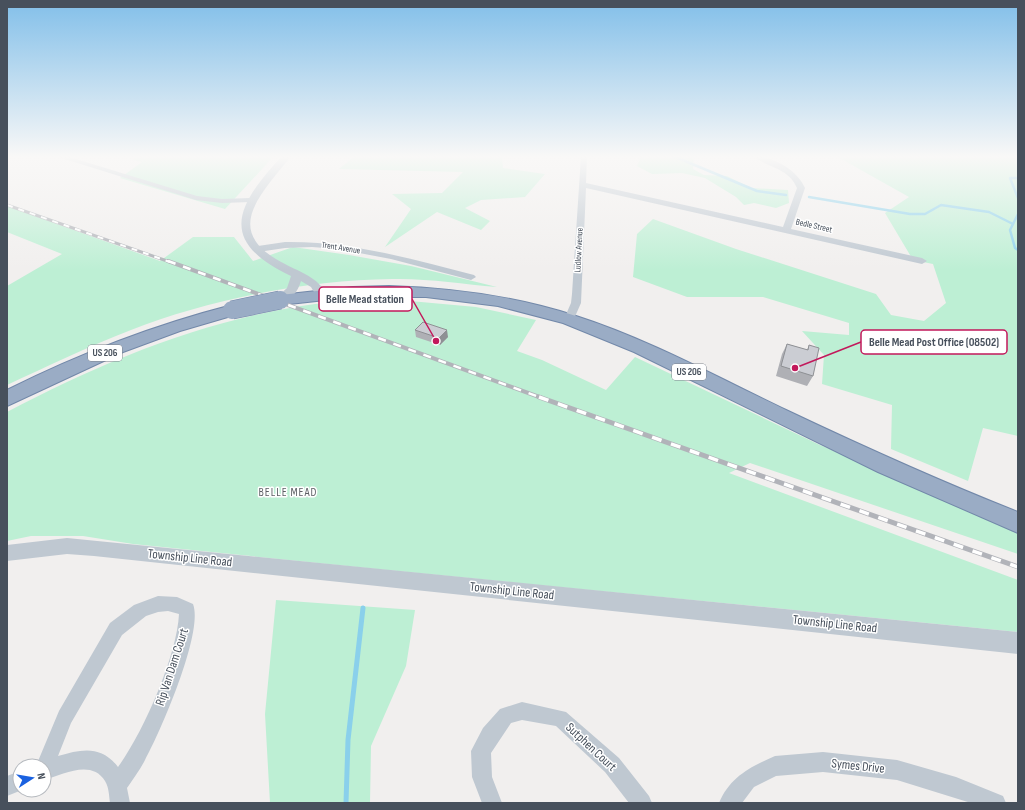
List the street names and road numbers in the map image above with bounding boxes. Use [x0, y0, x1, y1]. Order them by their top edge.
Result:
street label: Bedle Street [795, 216, 834, 236]
street label: Ludlow Avenue [572, 227, 586, 273]
street label: Trent Avenue [321, 240, 362, 257]
road number: US 206 [88, 345, 122, 361]
road number: US 206 [672, 364, 706, 380]
street label: Township Line Road [147, 546, 233, 570]
street label: Township Line Road [469, 579, 555, 603]
street label: Township Line Road [792, 612, 878, 636]
street label: Rip Van Dam Court [152, 626, 192, 708]
street label: Sutphen Court [562, 719, 620, 775]
street label: Symes Drive [831, 755, 885, 777]

